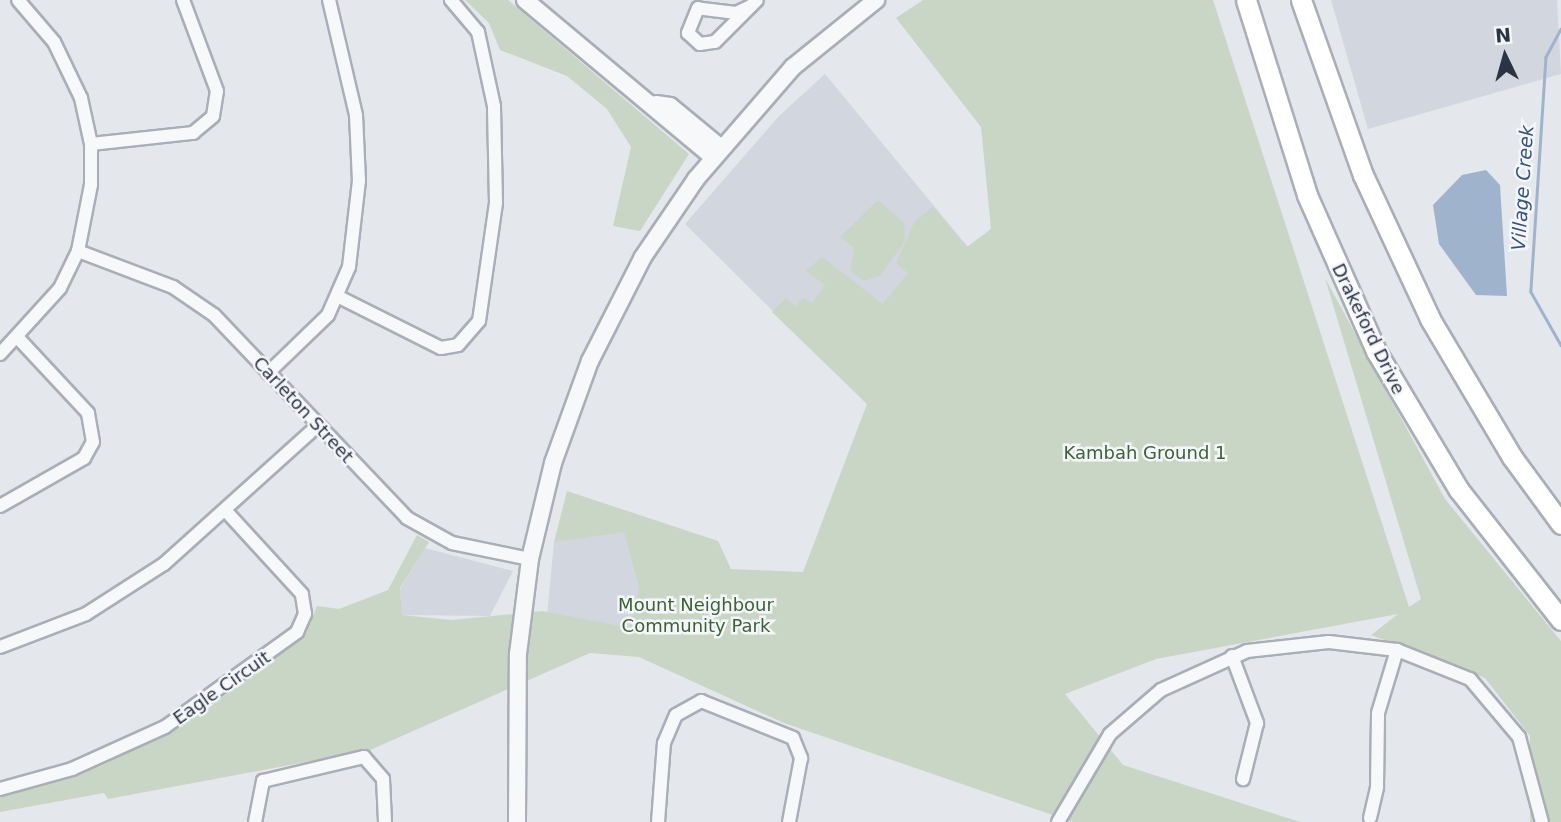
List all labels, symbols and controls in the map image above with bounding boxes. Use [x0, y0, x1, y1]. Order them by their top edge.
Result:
north arrow [1470, 21, 1540, 91]
text: N [1494, 23, 1512, 47]
water label: Village Creek [1507, 124, 1539, 252]
street label: Drakeford Drive [1327, 260, 1409, 398]
street label: Carleton Street [248, 353, 358, 467]
park label: Kambah Ground 1 [1063, 442, 1227, 464]
park label: Mount Neighbour Community Park [618, 595, 774, 638]
street label: Eagle Circuit [169, 647, 275, 729]

